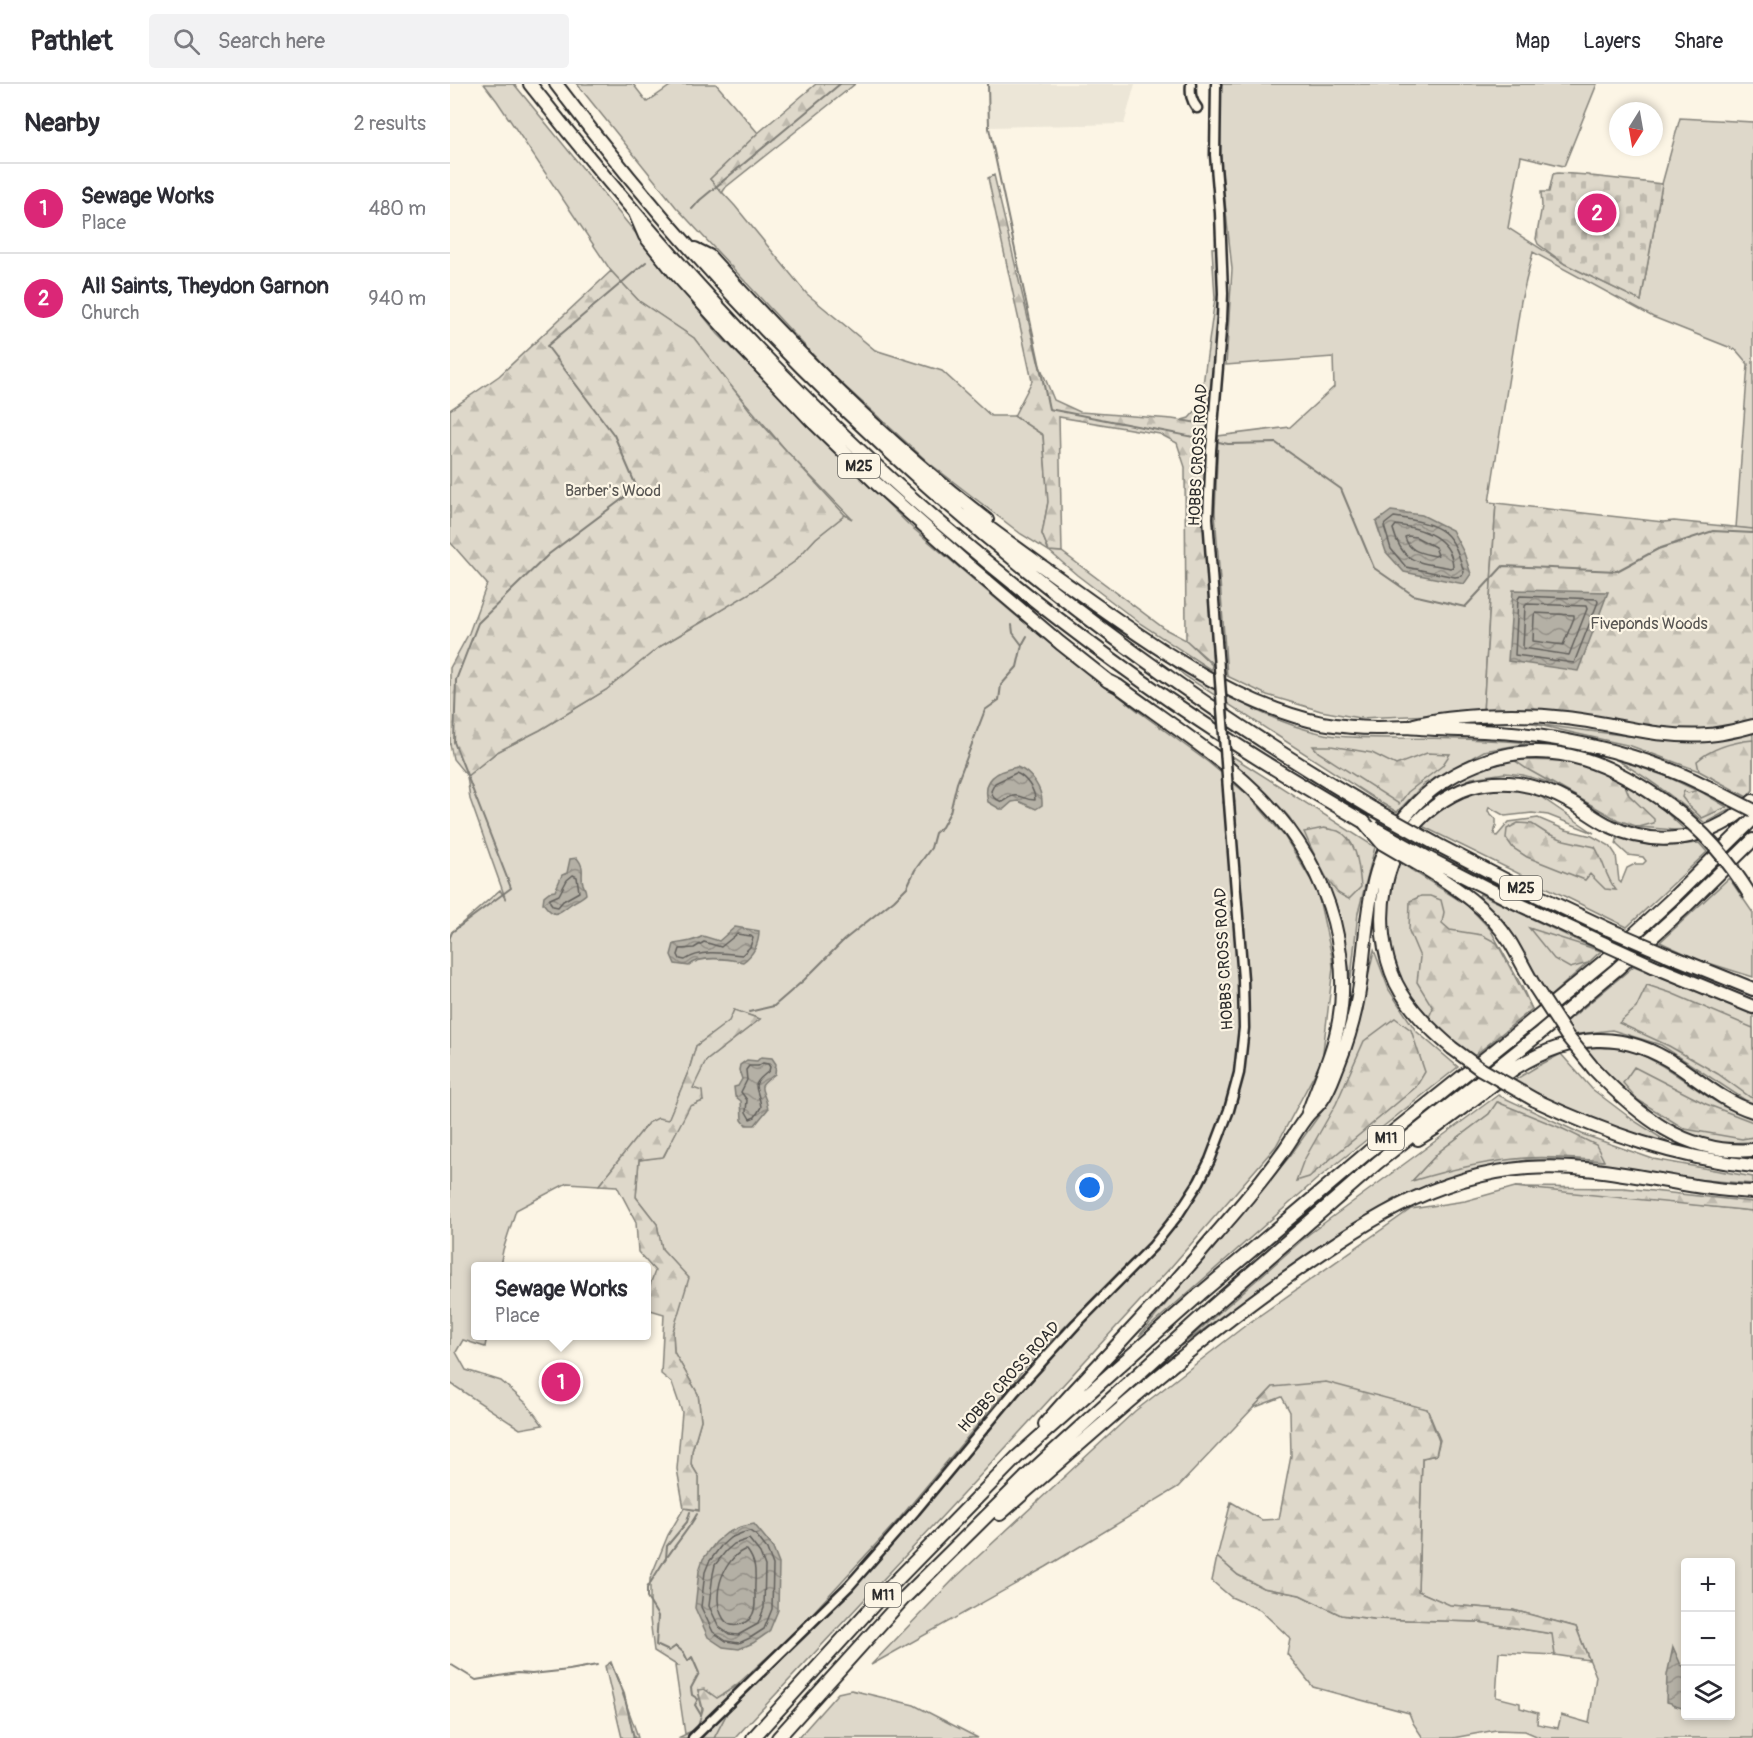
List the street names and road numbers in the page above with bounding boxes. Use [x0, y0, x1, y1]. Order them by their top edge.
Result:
street label: HOBBS CROSS ROAD [1184, 383, 1212, 527]
road number: M25 [838, 454, 880, 478]
road number: M25 [1500, 876, 1542, 900]
street label: HOBBS CROSS ROAD [1210, 887, 1238, 1031]
road number: M11 [1368, 1126, 1404, 1150]
street label: HOBBS CROSS ROAD [954, 1317, 1064, 1437]
road number: M11 [865, 1583, 901, 1607]

